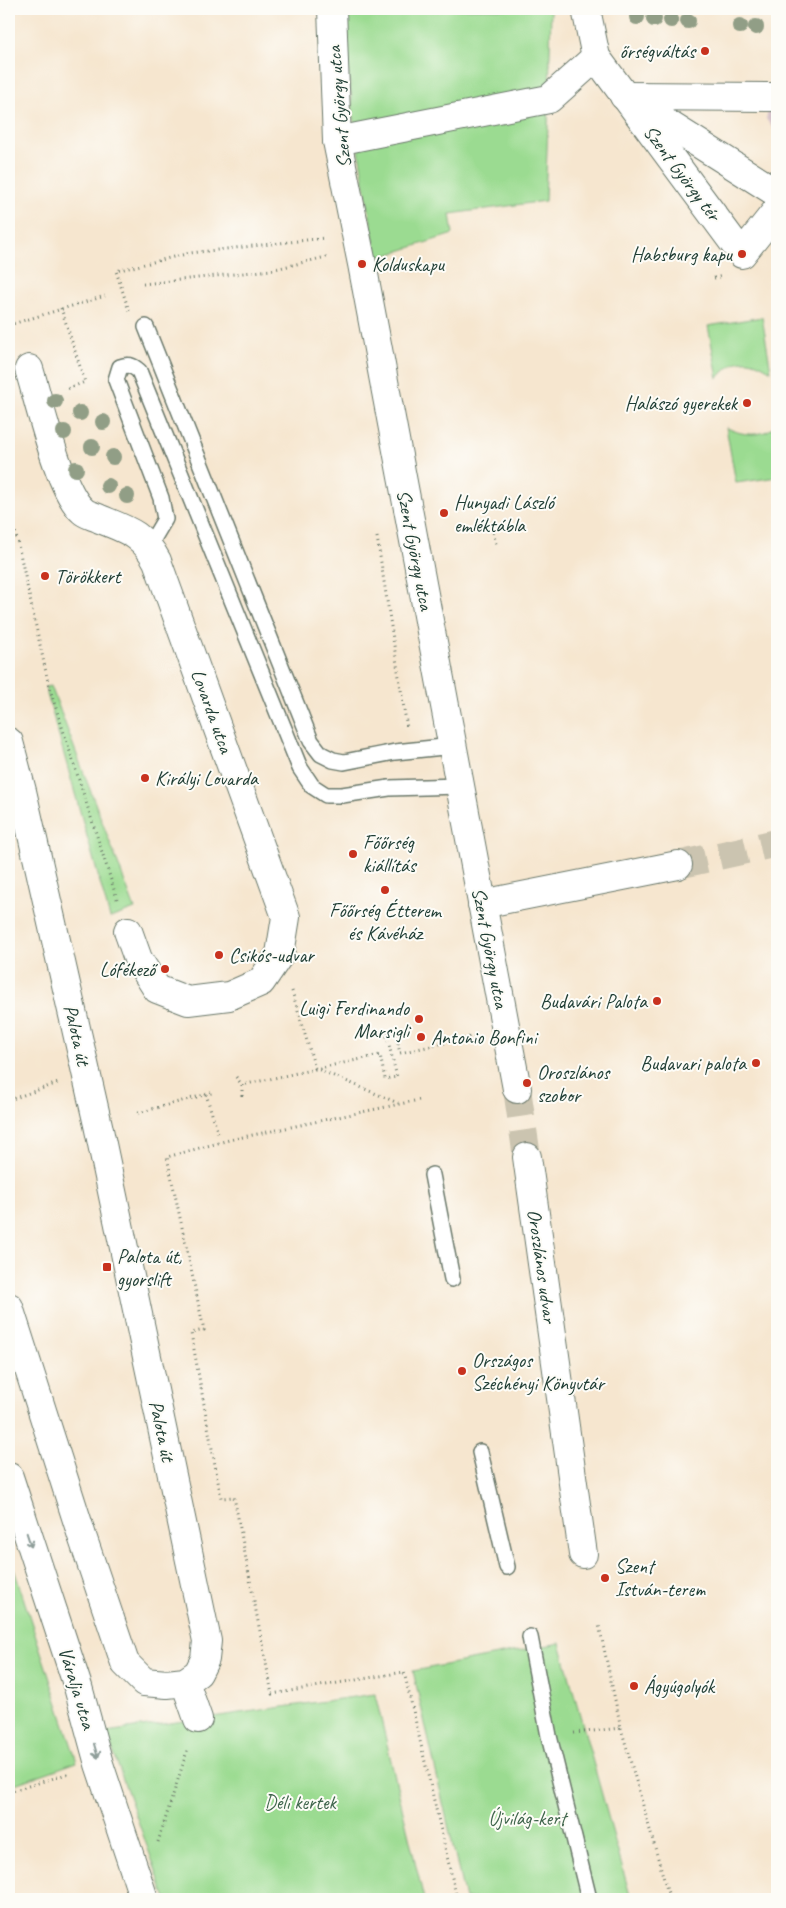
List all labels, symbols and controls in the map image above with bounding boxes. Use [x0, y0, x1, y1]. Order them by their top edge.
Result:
place label: őrségváltás [619, 39, 697, 64]
street label: Szent György utca [321, 43, 357, 169]
marker: őrségváltás [699, 45, 711, 57]
street label: Szent György tér [638, 120, 727, 227]
place label: Habsburg kapu [631, 242, 734, 267]
marker: Habsburg kapu [736, 248, 748, 260]
place label: Kolduskapu [372, 252, 446, 277]
marker: Kolduskapu [356, 258, 368, 270]
place label: Halászó gyerekek [625, 391, 739, 416]
marker: Halászó gyerekek [741, 397, 753, 409]
street label: Szent György utca [391, 488, 439, 614]
place label: Hunyadi László emléktábla [454, 490, 557, 538]
marker: Hunyadi László emléktábla [438, 507, 450, 519]
place label: Törökkert [55, 564, 123, 589]
marker: Törökkert [39, 570, 51, 582]
street label: Lovarda utca [185, 666, 239, 758]
place label: Királyi Lovarda [155, 766, 259, 791]
marker: Királyi Lovarda [139, 772, 151, 784]
place label: Főőrség kiállítás [363, 830, 418, 878]
marker: Főőrség kiállítás [347, 848, 359, 860]
marker: Főőrség Étterem és Kávéház [379, 884, 391, 896]
street label: Szent György utca [466, 886, 514, 1012]
place label: Főőrség Étterem és Kávéház [329, 898, 442, 946]
place label: Csikós-udvar [229, 943, 315, 968]
marker: Csikós-udvar [213, 949, 225, 961]
place label: Lófékező [100, 957, 158, 982]
marker: Lófékező [159, 963, 171, 975]
place label: Budavári Palota [540, 989, 648, 1014]
marker: Budavári Palota [651, 995, 663, 1007]
place label: Luigi Ferdinando Marsigli [299, 996, 411, 1044]
street label: Palota út [58, 1002, 97, 1070]
marker: Luigi Ferdinando Marsigli [413, 1013, 425, 1025]
place label: Antonio Bonfini [431, 1025, 539, 1050]
marker: Antonio Bonfini [415, 1031, 427, 1043]
place label: Budavari palota [640, 1051, 747, 1076]
marker: Budavari palota [750, 1057, 762, 1069]
place label: Oroszlános szobor [537, 1060, 611, 1108]
marker: Oroszlános szobor [521, 1077, 533, 1089]
street label: Oroszlános udvar [522, 1208, 563, 1326]
place label: Palota út, gyorslift [117, 1244, 182, 1292]
marker: Palota út, gyorslift [101, 1261, 113, 1273]
place label: Országos Széchényi Könyvtár [472, 1348, 606, 1396]
marker: Országos Széchényi Könyvtár [456, 1365, 468, 1377]
street label: Palota út [143, 1398, 181, 1466]
one-way arrow [25, 1532, 35, 1548]
place label: Szent István-terem [615, 1554, 706, 1602]
marker: Szent István-terem [599, 1572, 611, 1584]
street label: Váralja utca [53, 1644, 102, 1733]
place label: Ágyúgolyók [644, 1674, 716, 1699]
marker: Ágyúgolyók [628, 1680, 640, 1692]
one-way arrow [91, 1743, 101, 1759]
park label: Déli kertek [264, 1790, 337, 1815]
park label: Újvilág-kert [488, 1806, 569, 1831]

